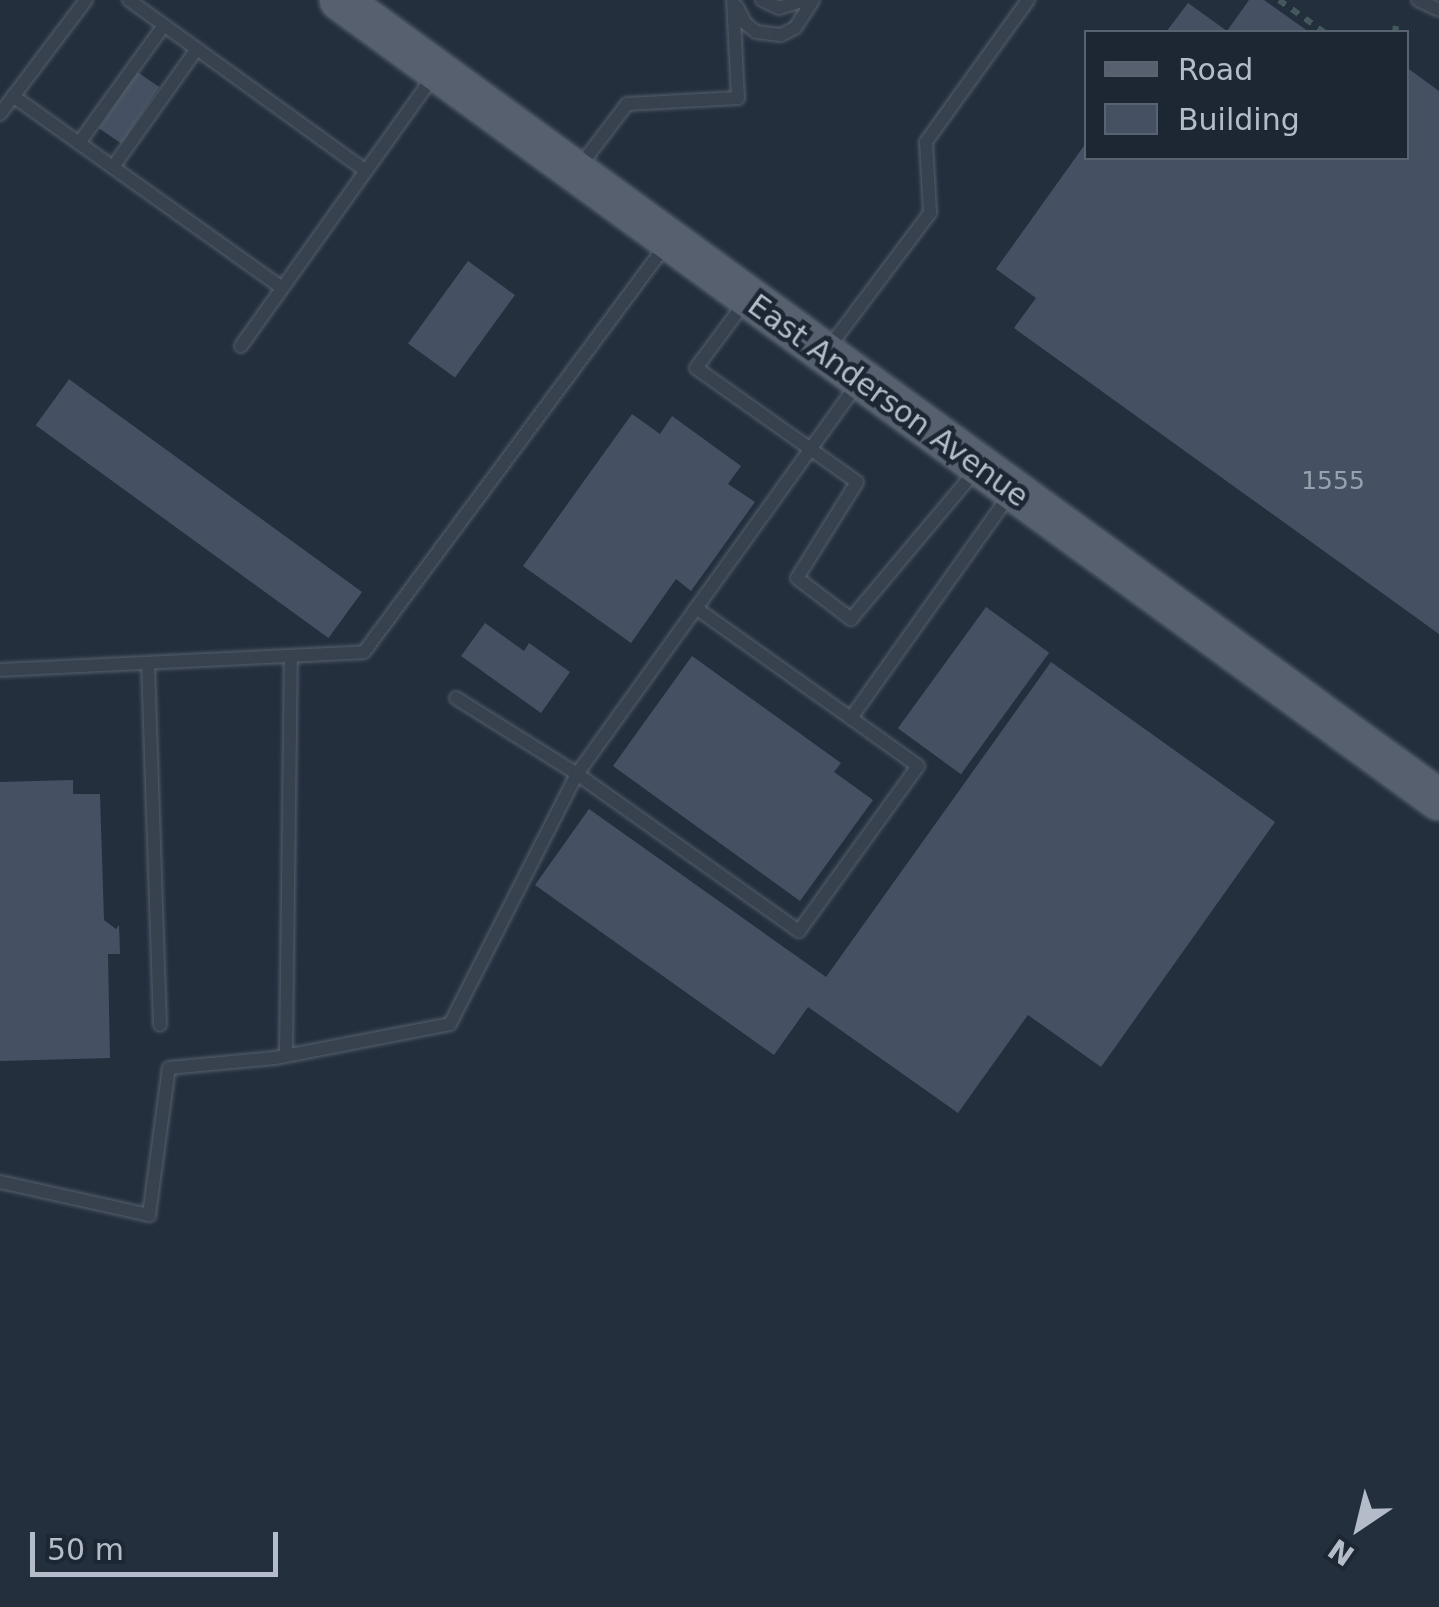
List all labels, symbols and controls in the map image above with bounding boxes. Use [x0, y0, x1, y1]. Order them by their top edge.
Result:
legend [1084, 30, 1409, 160]
text: Road [1178, 52, 1253, 87]
text: Building [1178, 102, 1300, 137]
street label: East Anderson Avenue [741, 287, 1035, 515]
house number: 1555 [1301, 466, 1365, 496]
north arrow [1309, 1477, 1409, 1577]
scale bar [35, 1512, 282, 1574]
text: 50 m [47, 1532, 124, 1567]
text: N [1322, 1532, 1361, 1572]

